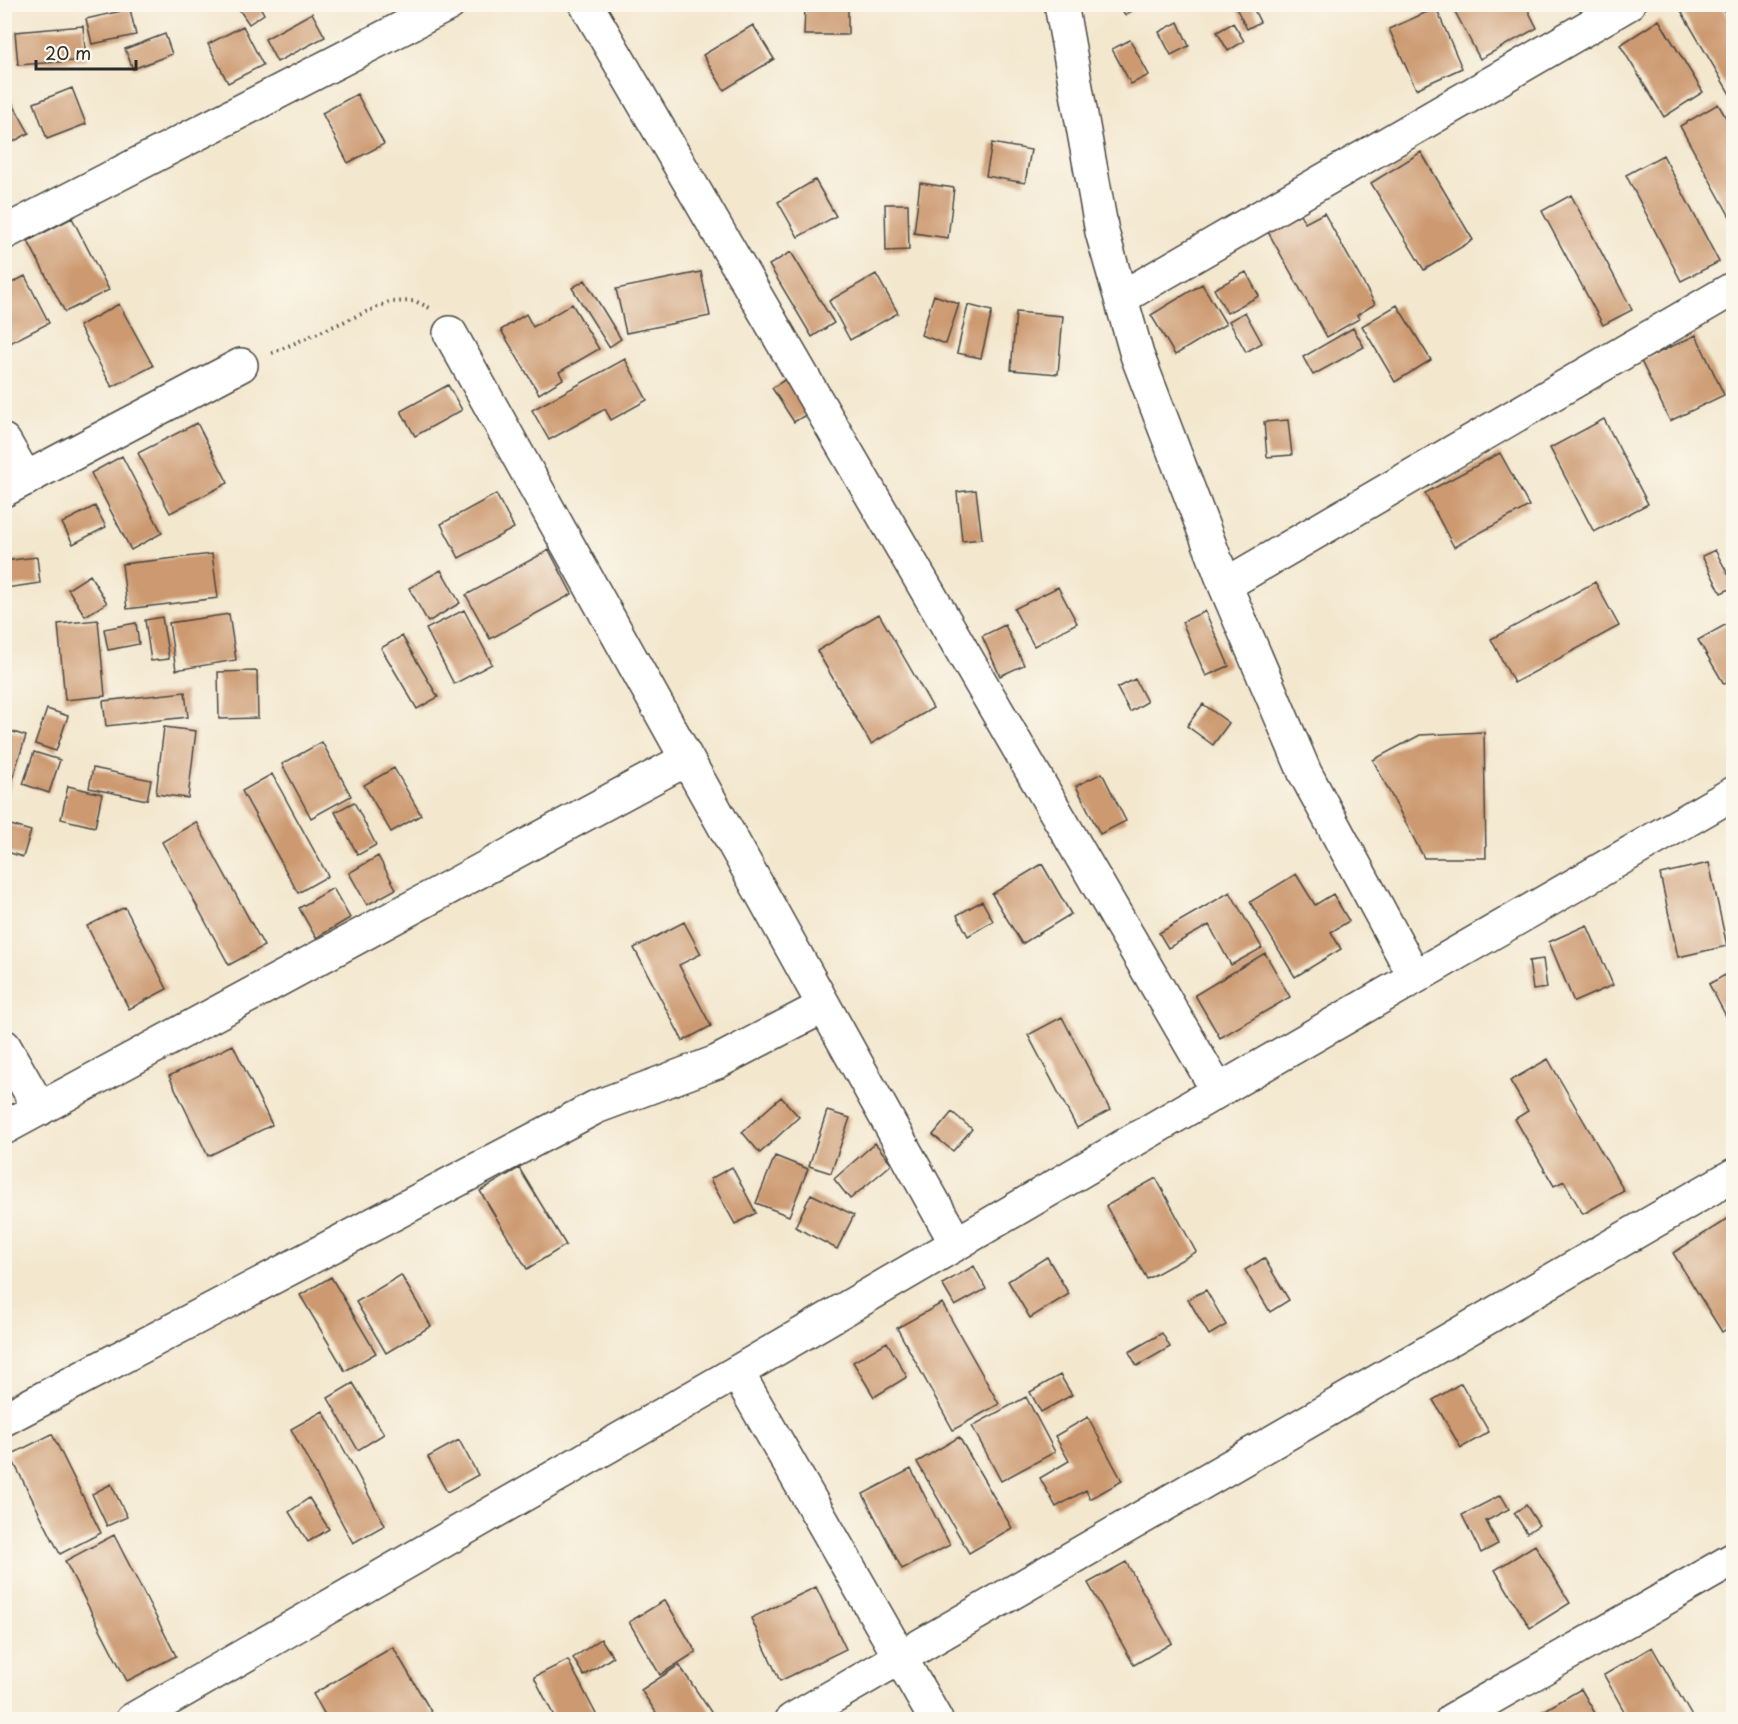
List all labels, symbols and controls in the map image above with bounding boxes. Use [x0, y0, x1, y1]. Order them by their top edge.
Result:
scale bar [36, 33, 136, 71]
text: 20 m [45, 39, 91, 66]

